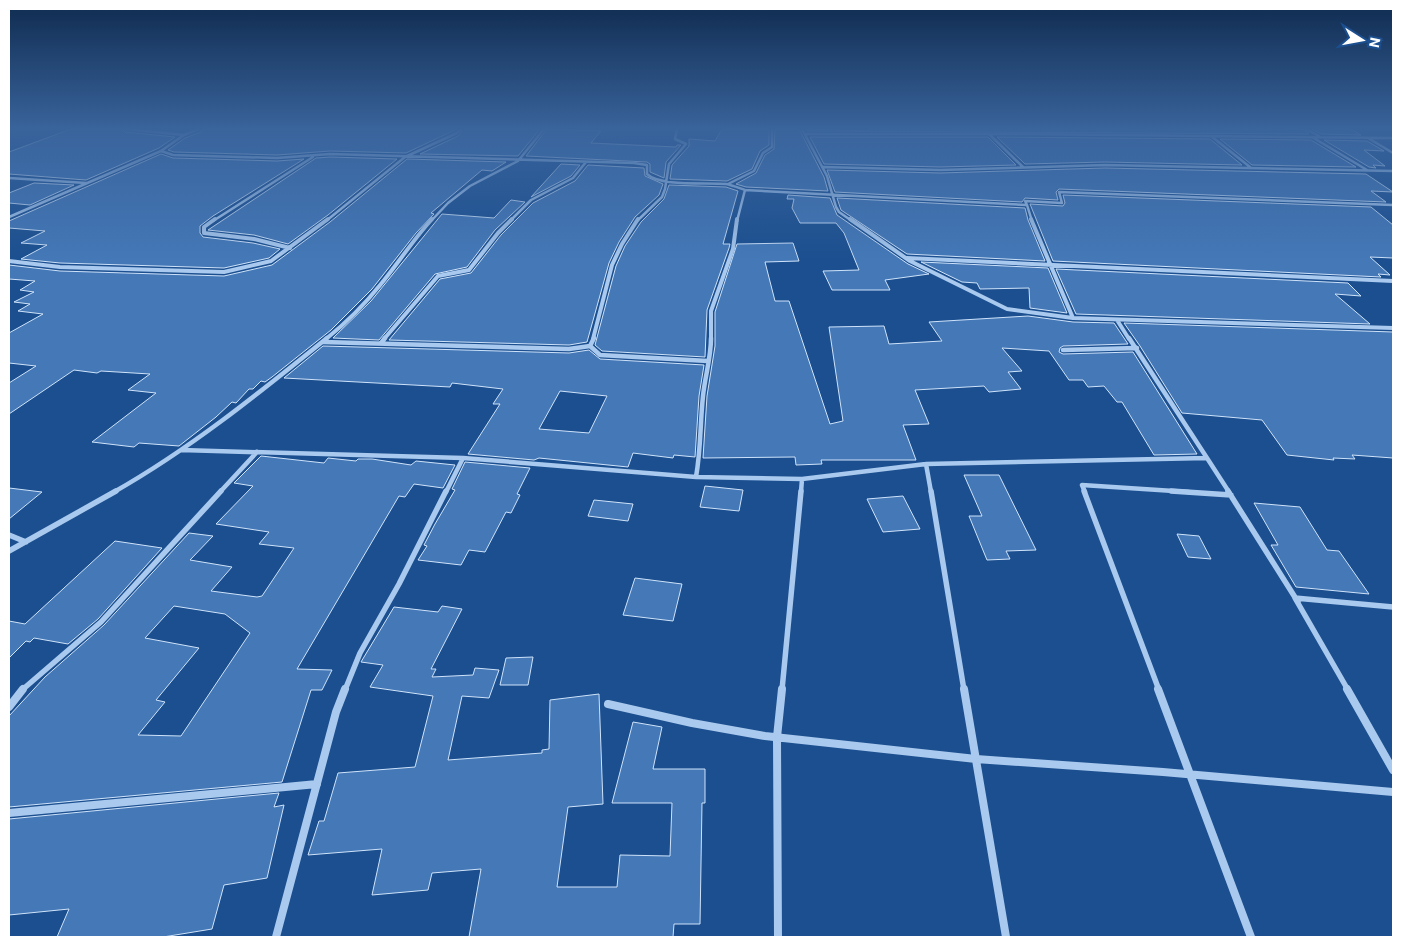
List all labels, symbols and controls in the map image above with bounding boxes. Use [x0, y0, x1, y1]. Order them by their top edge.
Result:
north arrow [1337, 15, 1387, 65]
text: N [1366, 36, 1384, 49]

